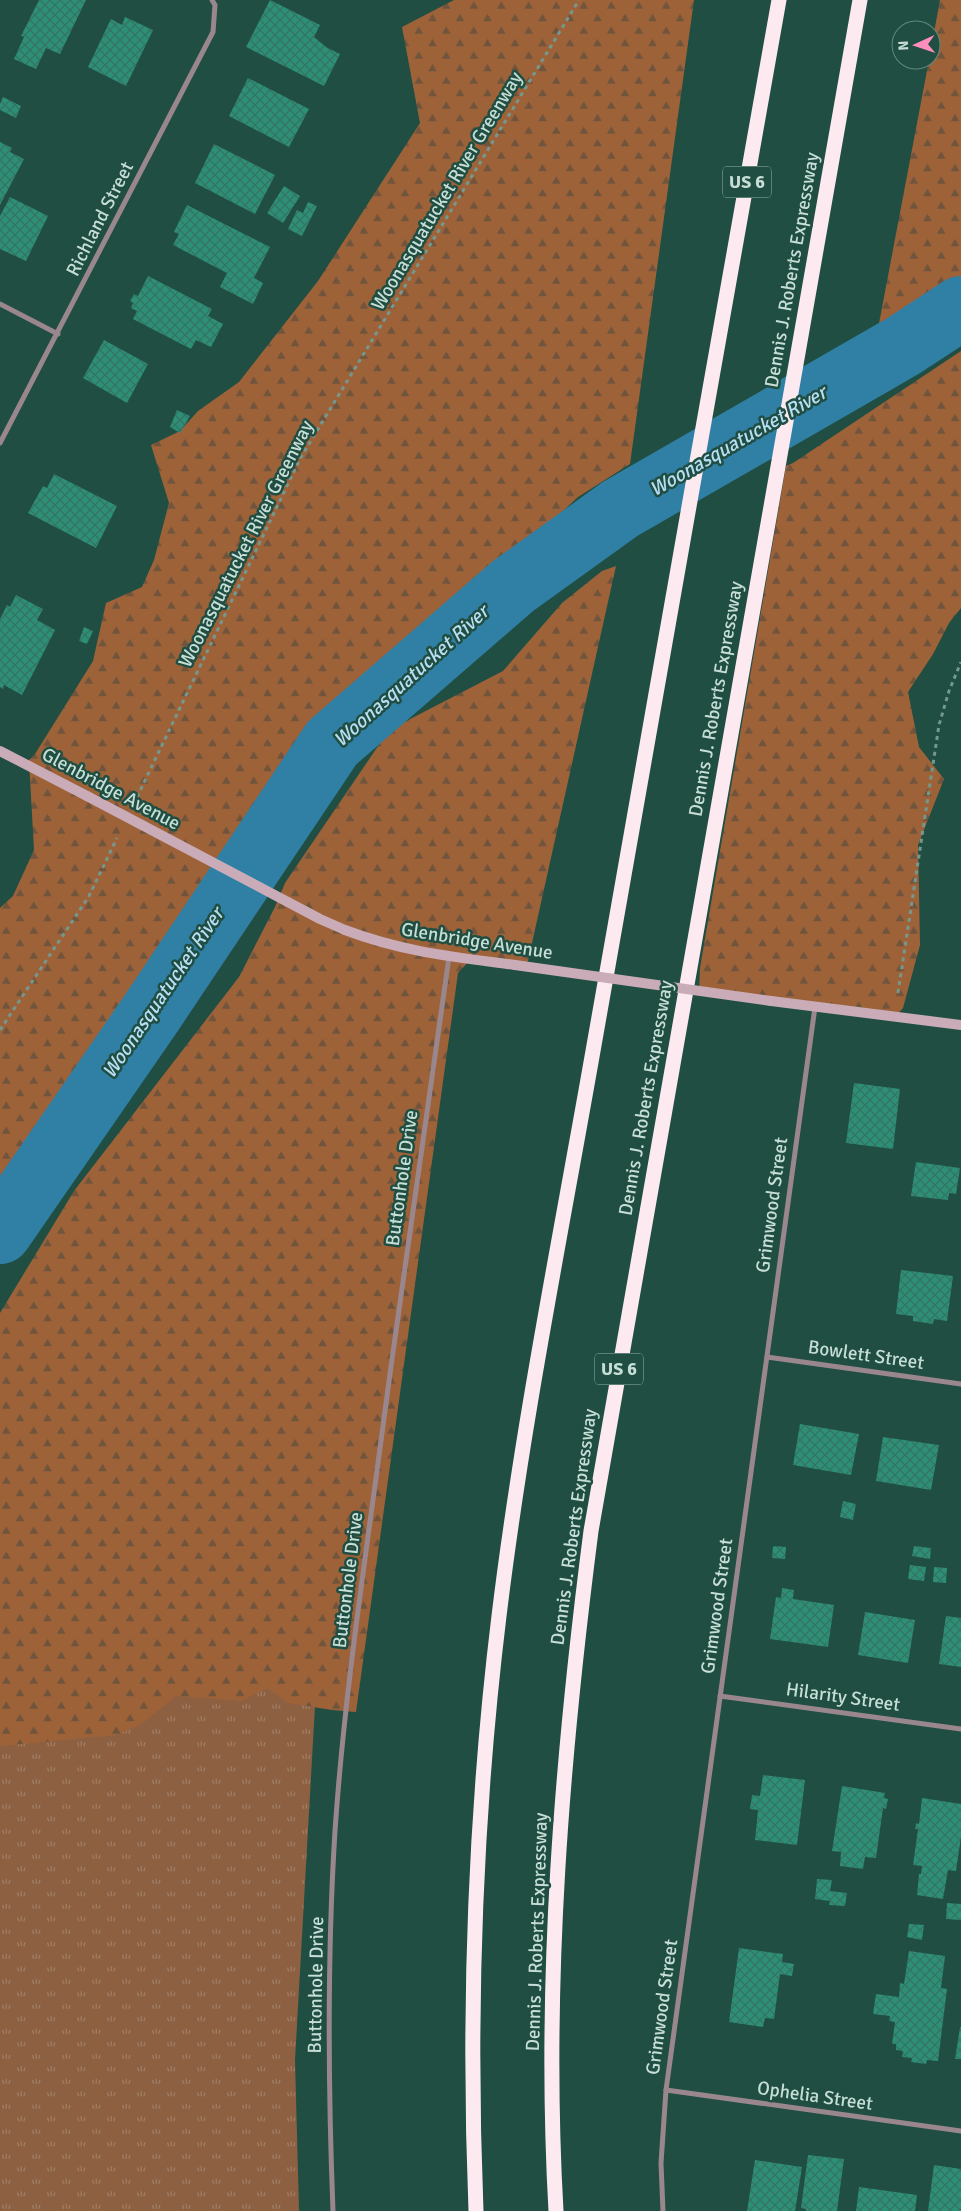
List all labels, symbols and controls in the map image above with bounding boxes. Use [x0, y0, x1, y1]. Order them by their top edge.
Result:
north arrow [891, 20, 941, 70]
text: N [895, 40, 912, 51]
street label: Woonasquatucket River Greenway [366, 67, 528, 315]
street label: Dennis J. Roberts Expressway [759, 150, 825, 390]
street label: Richland Street [61, 157, 139, 280]
road number: US 6 [723, 166, 771, 198]
water label: Woonasquatucket River [645, 379, 833, 502]
street label: Woonasquatucket River Greenway [173, 416, 319, 672]
street label: Dennis J. Roberts Expressway [683, 579, 749, 819]
water label: Woonasquatucket River [328, 598, 496, 752]
street label: Glenbridge Avenue [38, 742, 184, 836]
water label: Woonasquatucket River [97, 901, 231, 1083]
street label: Glenbridge Avenue [399, 917, 555, 965]
street label: Dennis J. Roberts Expressway [613, 978, 679, 1218]
street label: Buttonhole Drive [381, 1108, 423, 1248]
street label: Grimwood Street [751, 1135, 793, 1274]
street label: Bowlett Street [806, 1335, 926, 1375]
road number: US 6 [595, 1354, 643, 1385]
street label: Dennis J. Roberts Expressway [546, 1407, 603, 1647]
street label: Buttonhole Drive [328, 1511, 368, 1649]
street label: Grimwood Street [696, 1536, 738, 1675]
street label: Hilarity Street [784, 1677, 902, 1717]
street label: Dennis J. Roberts Expressway [521, 1812, 553, 2052]
street label: Buttonhole Drive [303, 1916, 329, 2054]
street label: Grimwood Street [641, 1937, 683, 2076]
street label: Ophelia Street [756, 2076, 875, 2116]

